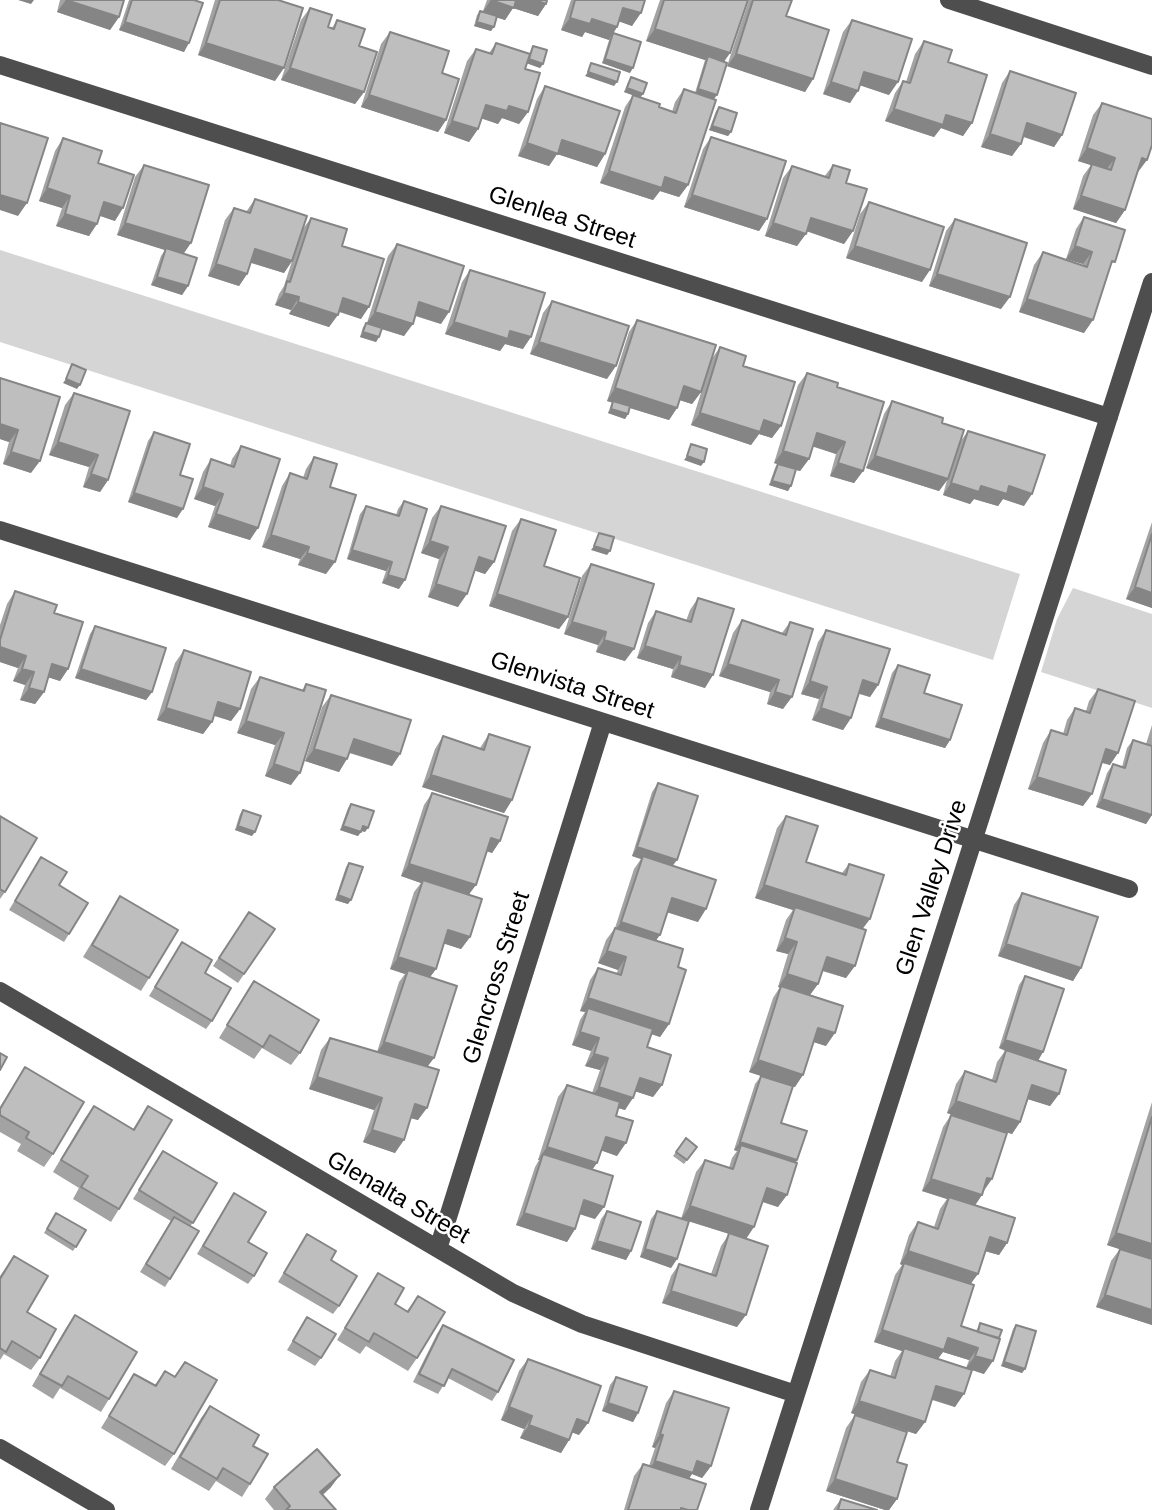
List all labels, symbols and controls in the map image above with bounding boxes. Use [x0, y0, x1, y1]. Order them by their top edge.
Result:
street label: Glenlea Street [485, 181, 639, 255]
street label: Glenvista Street [486, 646, 658, 726]
street label: Glen Valley Drive [890, 796, 974, 980]
street label: Glencross Street [457, 888, 537, 1068]
street label: Glenalta Street [321, 1146, 475, 1250]

